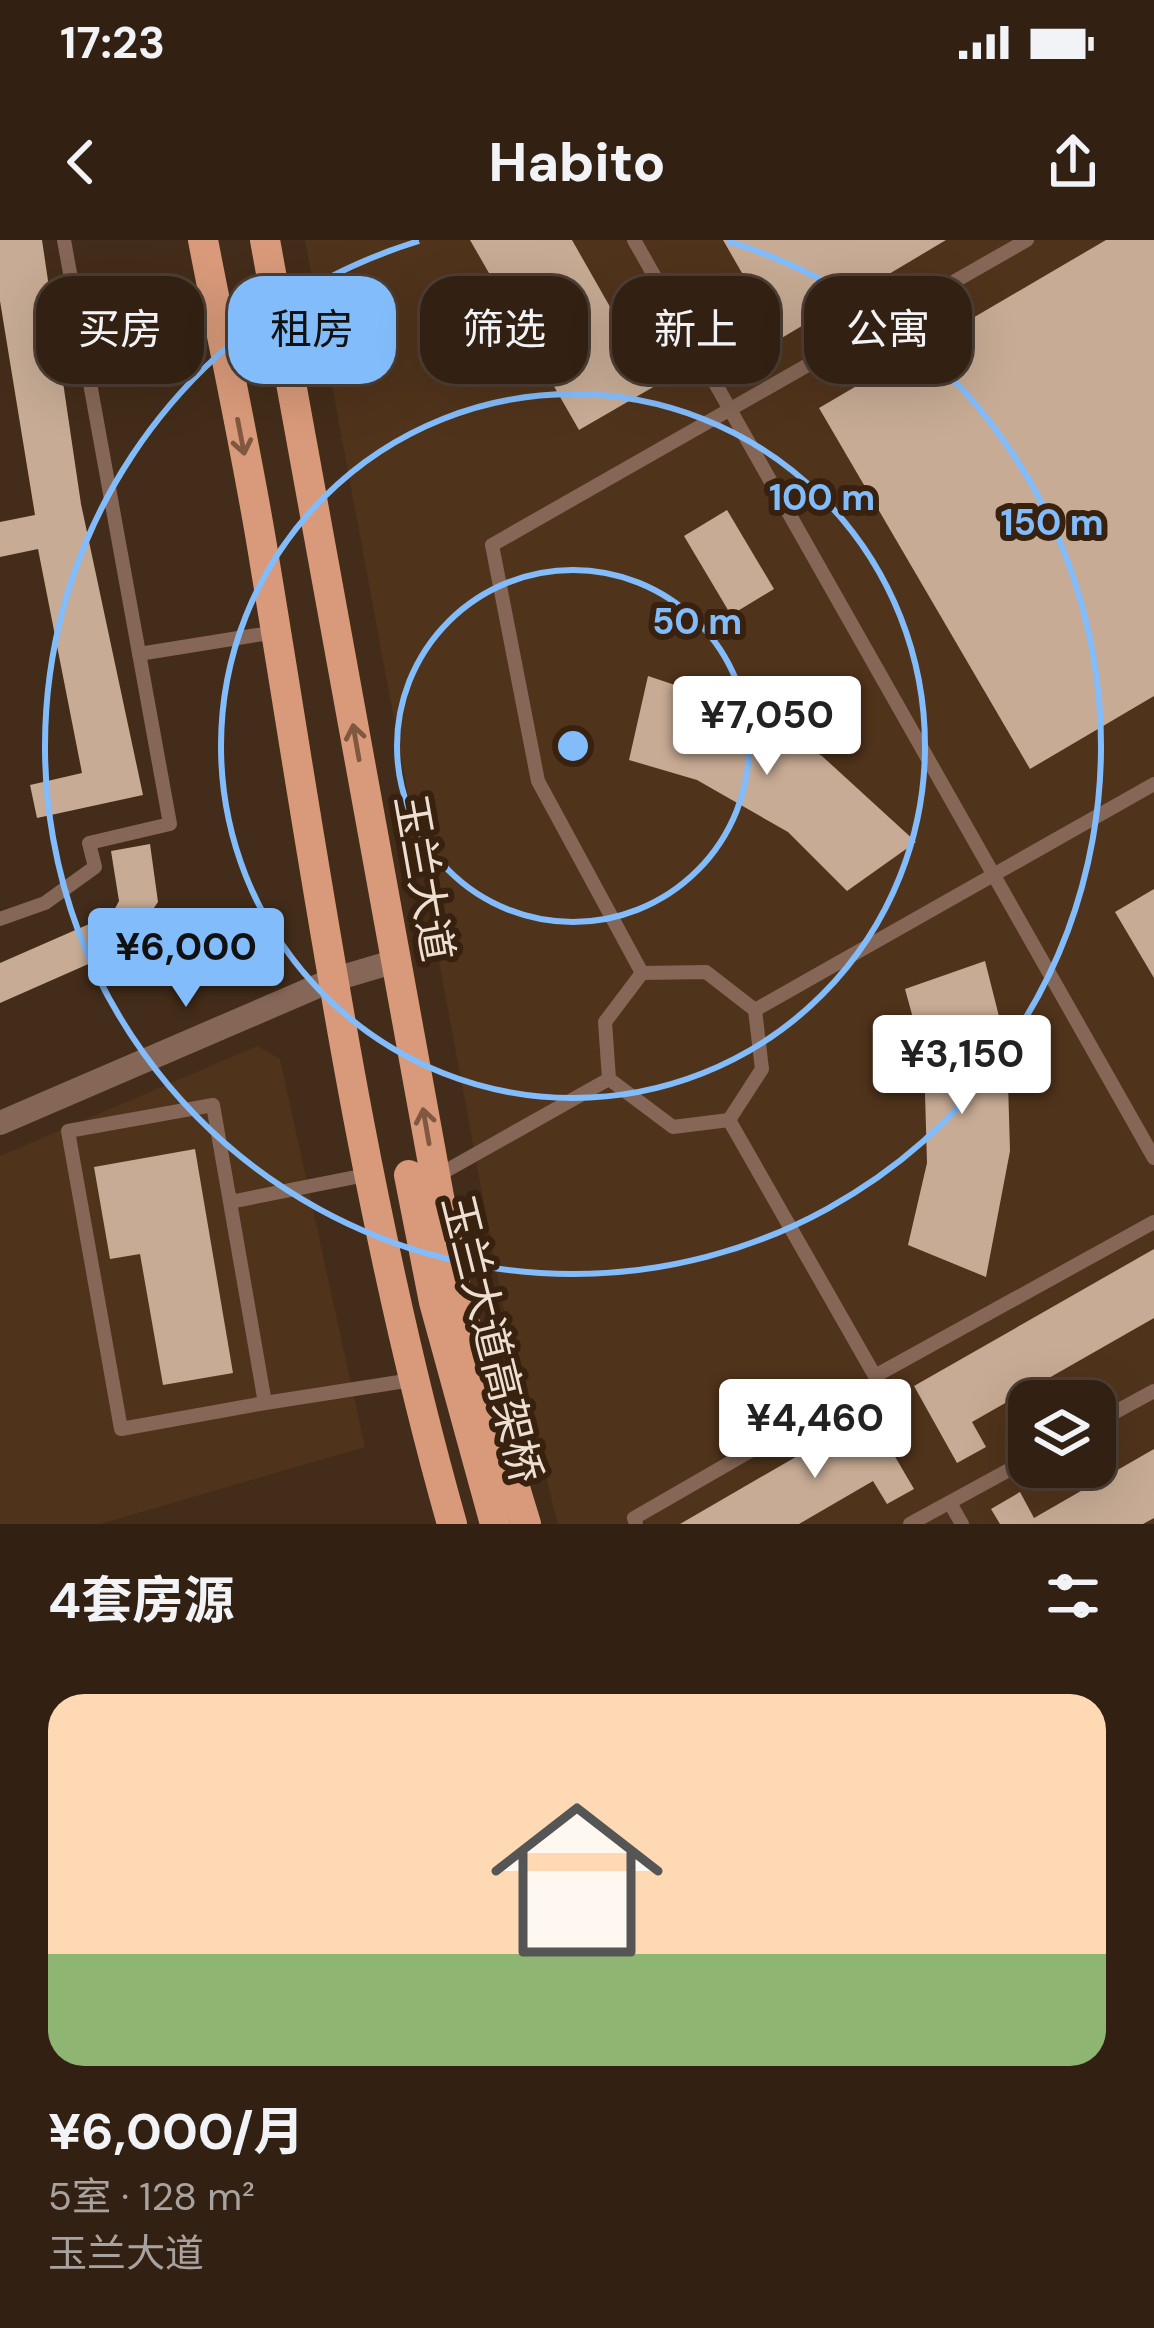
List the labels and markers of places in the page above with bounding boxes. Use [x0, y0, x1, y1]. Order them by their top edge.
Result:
pin: ¥7,050 [669, 676, 865, 778]
centre of rings [552, 725, 594, 767]
pin: ¥6,000 [88, 908, 284, 1010]
pin: ¥3,150 [864, 1015, 1060, 1117]
pin: ¥4,460 [717, 1379, 913, 1481]

